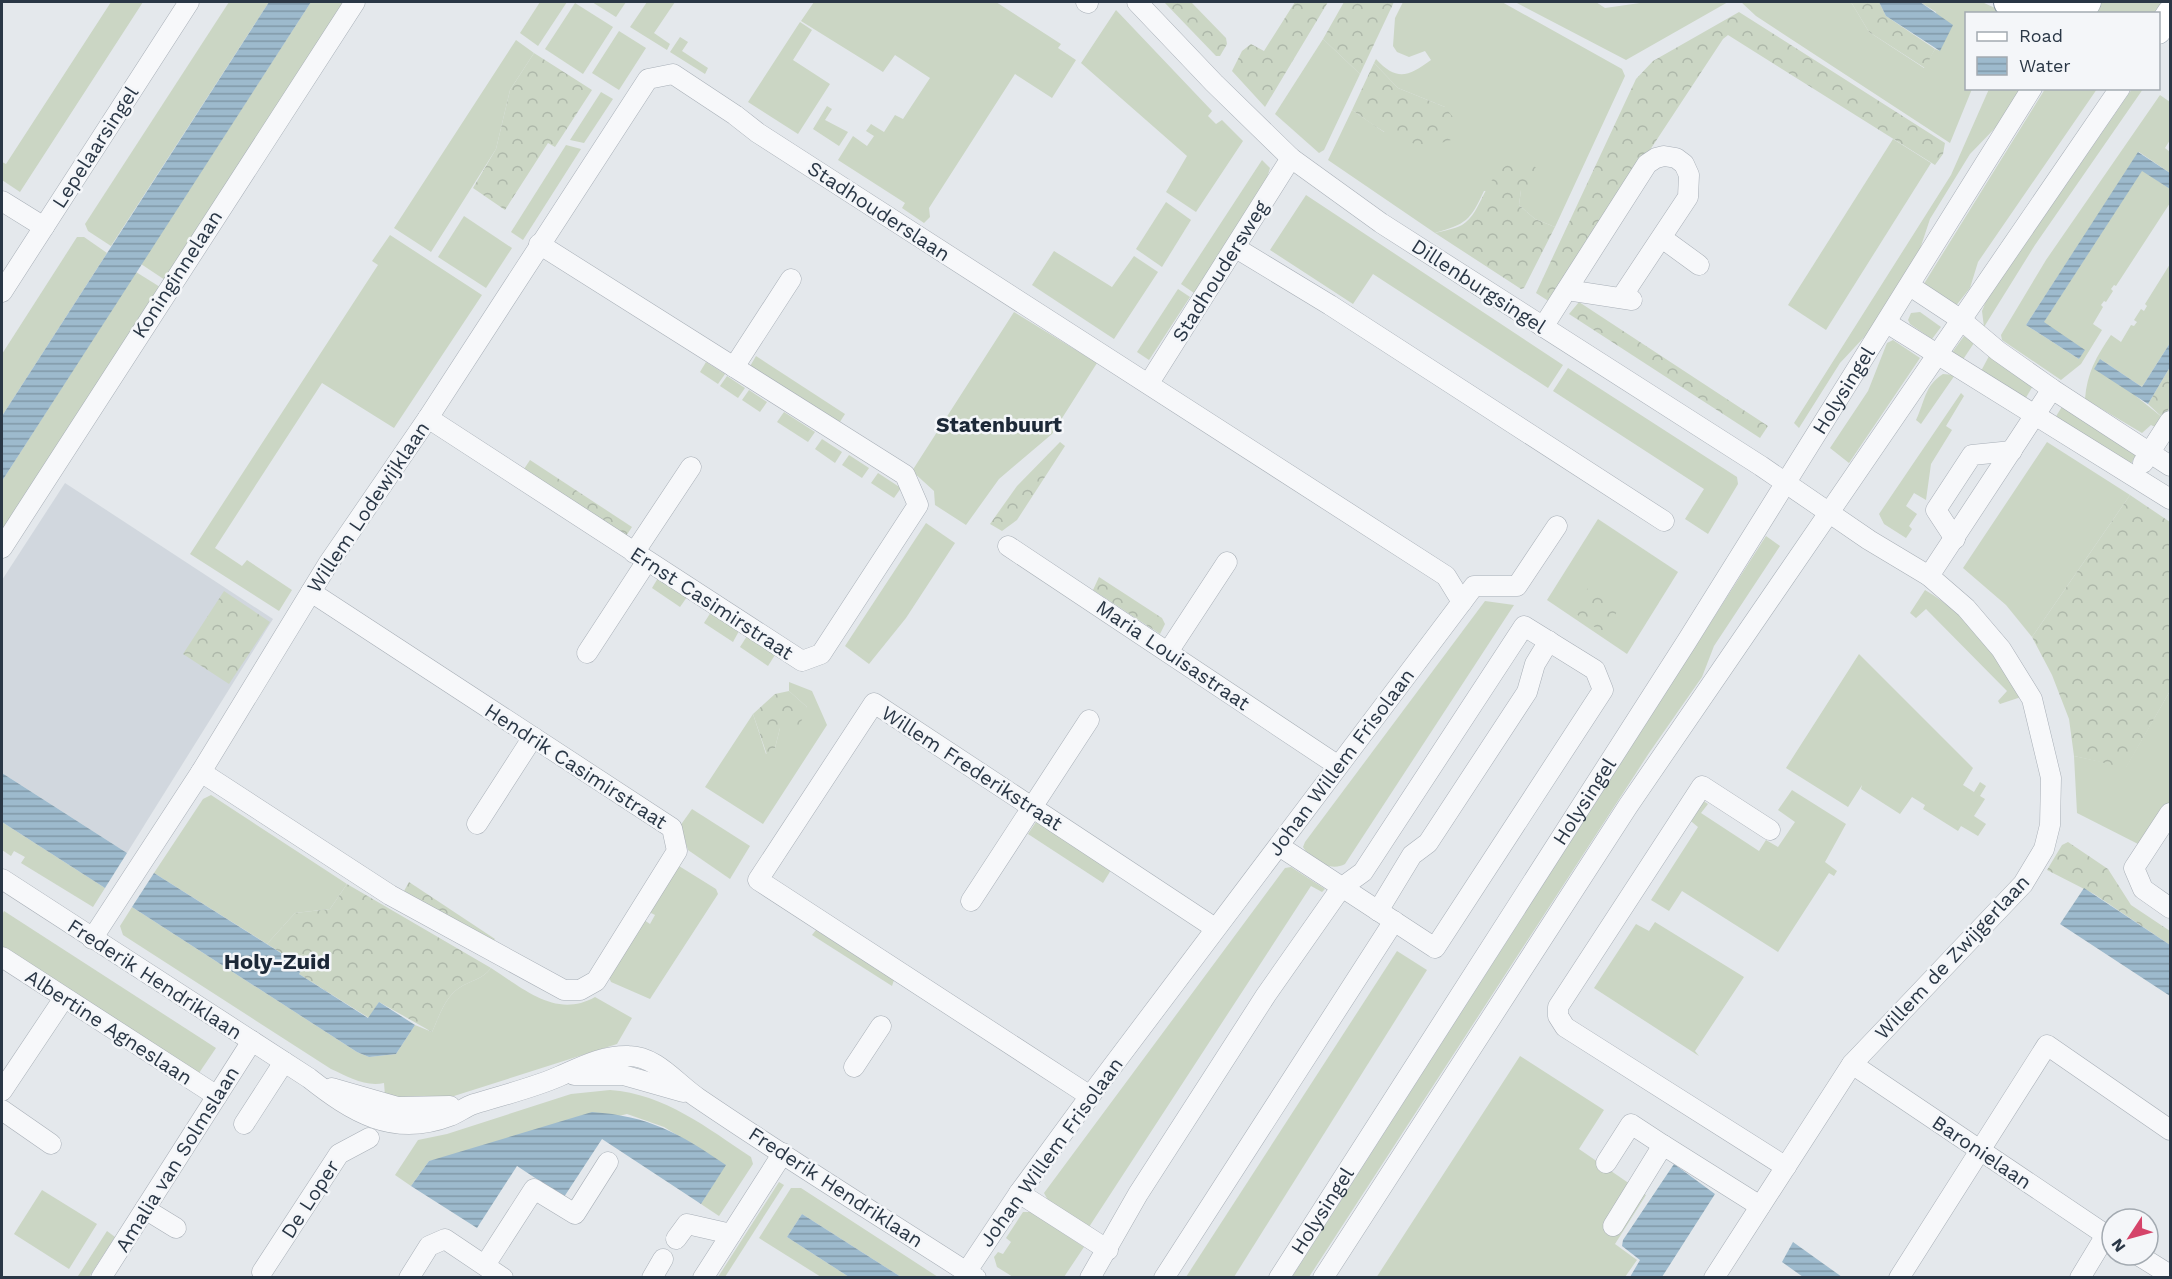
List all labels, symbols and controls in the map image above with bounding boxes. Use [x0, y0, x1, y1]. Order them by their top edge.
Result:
legend [1965, 12, 2160, 90]
text: Road [2019, 25, 2063, 46]
text: Water [2019, 55, 2071, 76]
street label: Lepelaarsingel [47, 82, 143, 212]
street label: Stadhouderslaan [803, 156, 955, 266]
street label: Stadhoudersweg [1167, 196, 1273, 346]
street label: Koninginnelaan [127, 206, 227, 342]
street label: Dillenburgsingel [1407, 234, 1551, 338]
street label: Holysingel [1807, 342, 1880, 439]
district label: Statenbuurt [936, 412, 1062, 437]
street label: Willem Lodewijklaan [302, 417, 434, 597]
street label: Ernst Casimirstraat [626, 541, 799, 665]
street label: Maria Louisastraat [1092, 595, 1255, 716]
street label: Johan Willem Frisolaan [1263, 664, 1419, 860]
street label: Hendrik Casimirstraat [480, 698, 672, 834]
street label: Willem Frederikstraat [877, 700, 1068, 836]
street label: Holysingel [1548, 753, 1621, 849]
street label: Willem de Zwijgerlaan [1870, 870, 2034, 1044]
street label: Frederik Hendriklaan [63, 914, 247, 1044]
district label: Holy-Zuid [224, 949, 330, 974]
street label: Albertine Agneslaan [21, 964, 197, 1090]
street label: Johan Willem Frisolaan [974, 1053, 1128, 1251]
street label: Amalia van Solmslaan [110, 1062, 244, 1256]
street label: Baronielaan [1928, 1110, 2036, 1194]
street label: Frederik Hendriklaan [744, 1122, 928, 1252]
street label: De Loper [276, 1155, 344, 1243]
street label: Holysingel [1285, 1163, 1359, 1259]
north arrow [2100, 1207, 2160, 1267]
text: N [2107, 1235, 2129, 1256]

